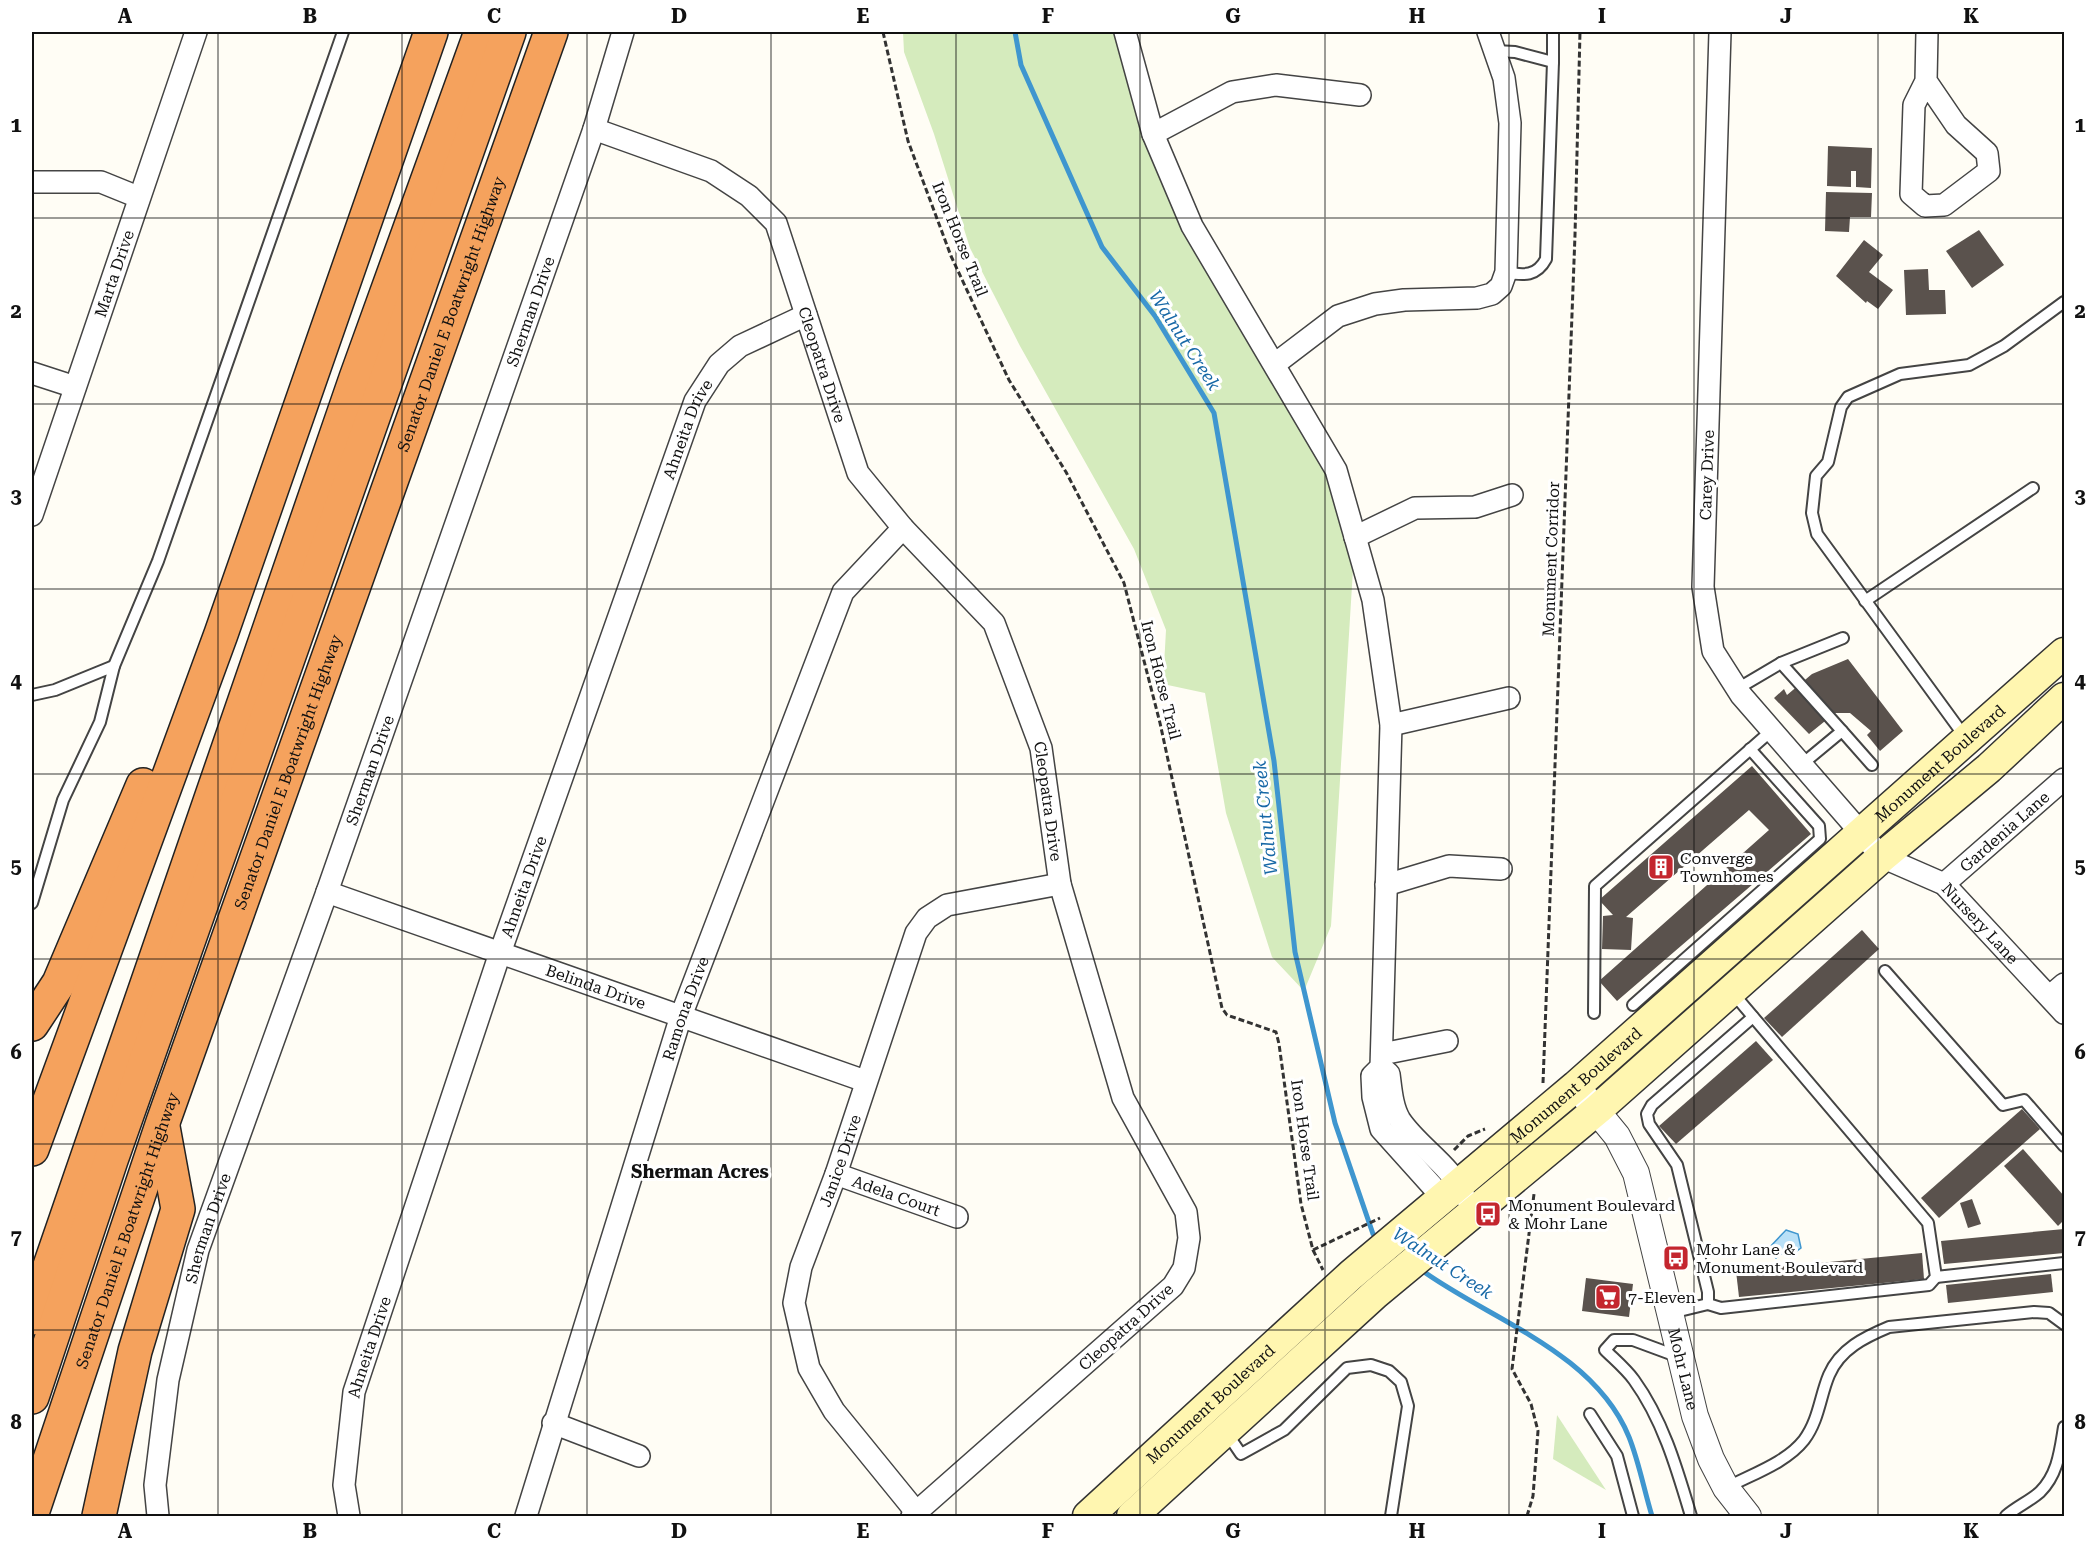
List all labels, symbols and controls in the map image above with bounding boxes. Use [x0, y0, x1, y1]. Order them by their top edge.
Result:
text: A [118, 4, 133, 28]
text: B [303, 4, 317, 28]
text: C [487, 4, 501, 28]
text: D [671, 4, 687, 28]
text: E [857, 4, 870, 28]
text: F [1042, 4, 1054, 28]
text: G [1225, 4, 1241, 28]
text: H [1409, 4, 1425, 28]
text: I [1598, 4, 1606, 28]
text: J [1780, 4, 1792, 28]
text: K [1963, 4, 1979, 28]
text: 1 [10, 113, 22, 137]
text: 1 [2074, 113, 2086, 137]
street label: Senator Daniel E Boatwright Highway [393, 173, 508, 454]
street label: Iron Horse Trail [928, 179, 992, 299]
street label: Marta Drive [90, 227, 138, 320]
street label: Sherman Drive [502, 254, 558, 369]
water label: Walnut Creek [1145, 286, 1225, 394]
text: 2 [10, 299, 22, 323]
text: 2 [2074, 299, 2086, 323]
street label: Cleopatra Drive [795, 304, 850, 425]
street label: Ahneita Drive [659, 375, 716, 482]
street label: Carey Drive [1696, 429, 1718, 521]
street label: Monument Corridor [1539, 481, 1563, 637]
text: 3 [10, 484, 22, 508]
text: 3 [2074, 484, 2086, 508]
street label: Iron Horse Trail [1137, 618, 1185, 742]
street label: Senator Daniel E Boatwright Highway [230, 631, 345, 912]
text: 4 [10, 669, 22, 693]
text: 4 [2074, 669, 2086, 693]
street label: Monument Boulevard [1871, 701, 2009, 826]
street label: Sherman Drive [342, 712, 398, 828]
street label: Cleopatra Drive [1030, 738, 1066, 863]
water label: Walnut Creek [1249, 759, 1281, 876]
street label: Gardenia Lane [1955, 787, 2053, 876]
street label: Ahneita Drive [497, 833, 550, 940]
place label: Converge Townhomes [1680, 849, 1774, 886]
building icon: Converge Townhomes [1646, 852, 1676, 882]
text: 5 [10, 854, 22, 878]
text: 5 [2074, 854, 2086, 878]
street label: Nursery Lane [1938, 879, 2023, 968]
street label: Ramona Drive [658, 954, 712, 1063]
street label: Belinda Drive [543, 960, 649, 1013]
street label: Monument Boulevard [1506, 1023, 1645, 1147]
text: 6 [10, 1040, 22, 1064]
text: 6 [2074, 1040, 2086, 1064]
street label: Iron Horse Trail [1287, 1078, 1323, 1202]
street label: Senator Daniel E Boatwright Highway [72, 1089, 183, 1371]
street label: Janice Drive [815, 1112, 865, 1209]
district label: Sherman Acres [631, 1161, 769, 1182]
street label: Sherman Drive [181, 1170, 235, 1285]
street label: Adela Court [850, 1171, 943, 1220]
place label: Monument Boulevard & Mohr Lane [1508, 1196, 1675, 1233]
bus stop icon: Monument Boulevard & Mohr Lane [1473, 1199, 1503, 1229]
water label: Walnut Creek [1389, 1223, 1497, 1303]
text: 7 [10, 1225, 22, 1249]
text: 7 [2074, 1225, 2086, 1249]
place label: Mohr Lane & Monument Boulevard [1696, 1240, 1863, 1277]
bus stop icon: Mohr Lane & Monument Boulevard [1661, 1243, 1691, 1273]
street label: Cleopatra Drive [1075, 1279, 1177, 1374]
supermarket icon: 7-Eleven [1593, 1282, 1623, 1312]
place label: 7-Eleven [1628, 1288, 1696, 1307]
street label: Ahneita Drive [344, 1294, 395, 1399]
street label: Mohr Lane [1664, 1326, 1703, 1412]
street label: Monument Boulevard [1142, 1340, 1278, 1467]
text: 8 [10, 1410, 22, 1434]
text: 8 [2074, 1410, 2086, 1434]
text: A [118, 1519, 133, 1543]
text: B [303, 1519, 317, 1543]
text: C [487, 1519, 501, 1543]
text: D [671, 1519, 687, 1543]
text: E [857, 1519, 870, 1543]
text: F [1042, 1519, 1054, 1543]
text: G [1225, 1519, 1241, 1543]
text: H [1409, 1519, 1425, 1543]
text: I [1598, 1519, 1606, 1543]
text: J [1780, 1519, 1792, 1543]
text: K [1963, 1519, 1979, 1543]

